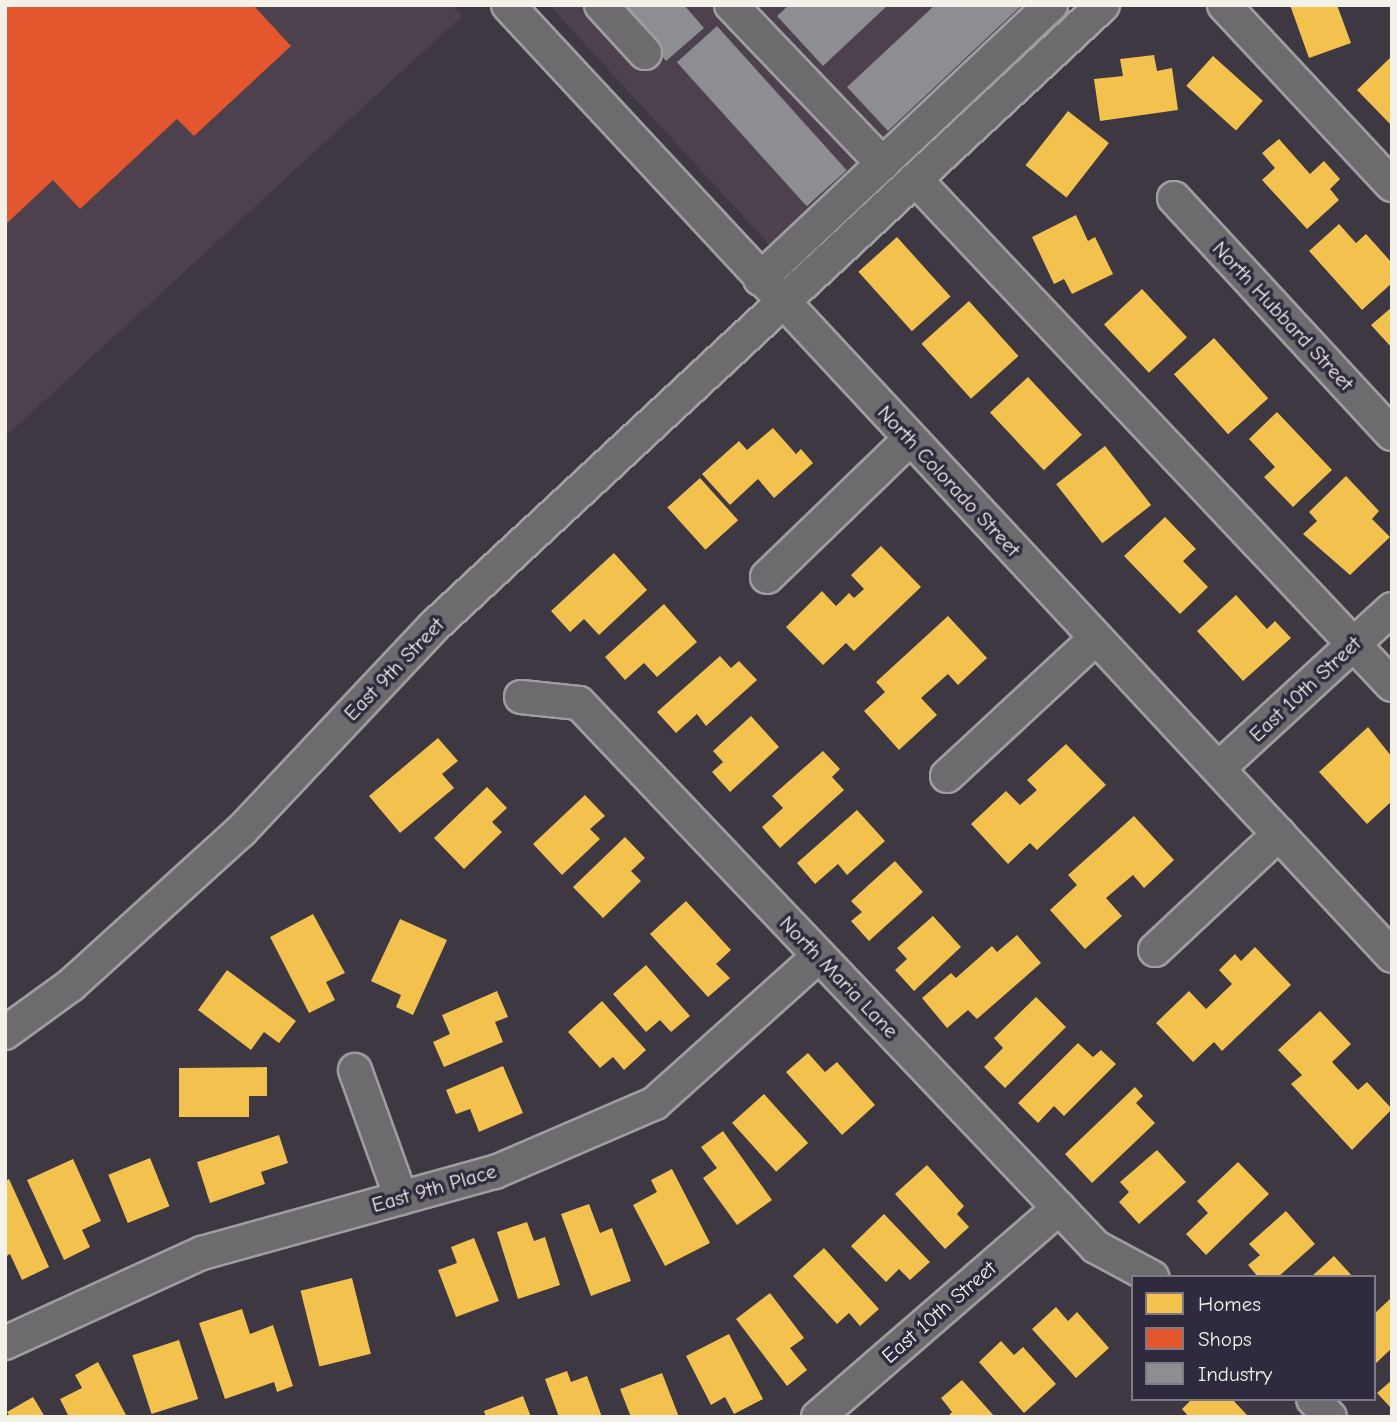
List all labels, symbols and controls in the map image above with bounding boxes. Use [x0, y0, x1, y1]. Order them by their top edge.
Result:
street label: North Hubbard Street [1207, 236, 1359, 396]
street label: North Colorado Street [872, 400, 1026, 562]
street label: East 9th Street [339, 612, 449, 726]
street label: East 10th Street [1244, 631, 1366, 747]
street label: North Maria Lane [774, 911, 904, 1043]
street label: East 9th Place [369, 1158, 499, 1218]
street label: East 10th Street [877, 1256, 1001, 1368]
legend [1131, 1275, 1376, 1401]
text: Homes [1198, 1292, 1261, 1316]
text: Shops [1198, 1327, 1252, 1351]
text: Industry [1198, 1362, 1272, 1386]

